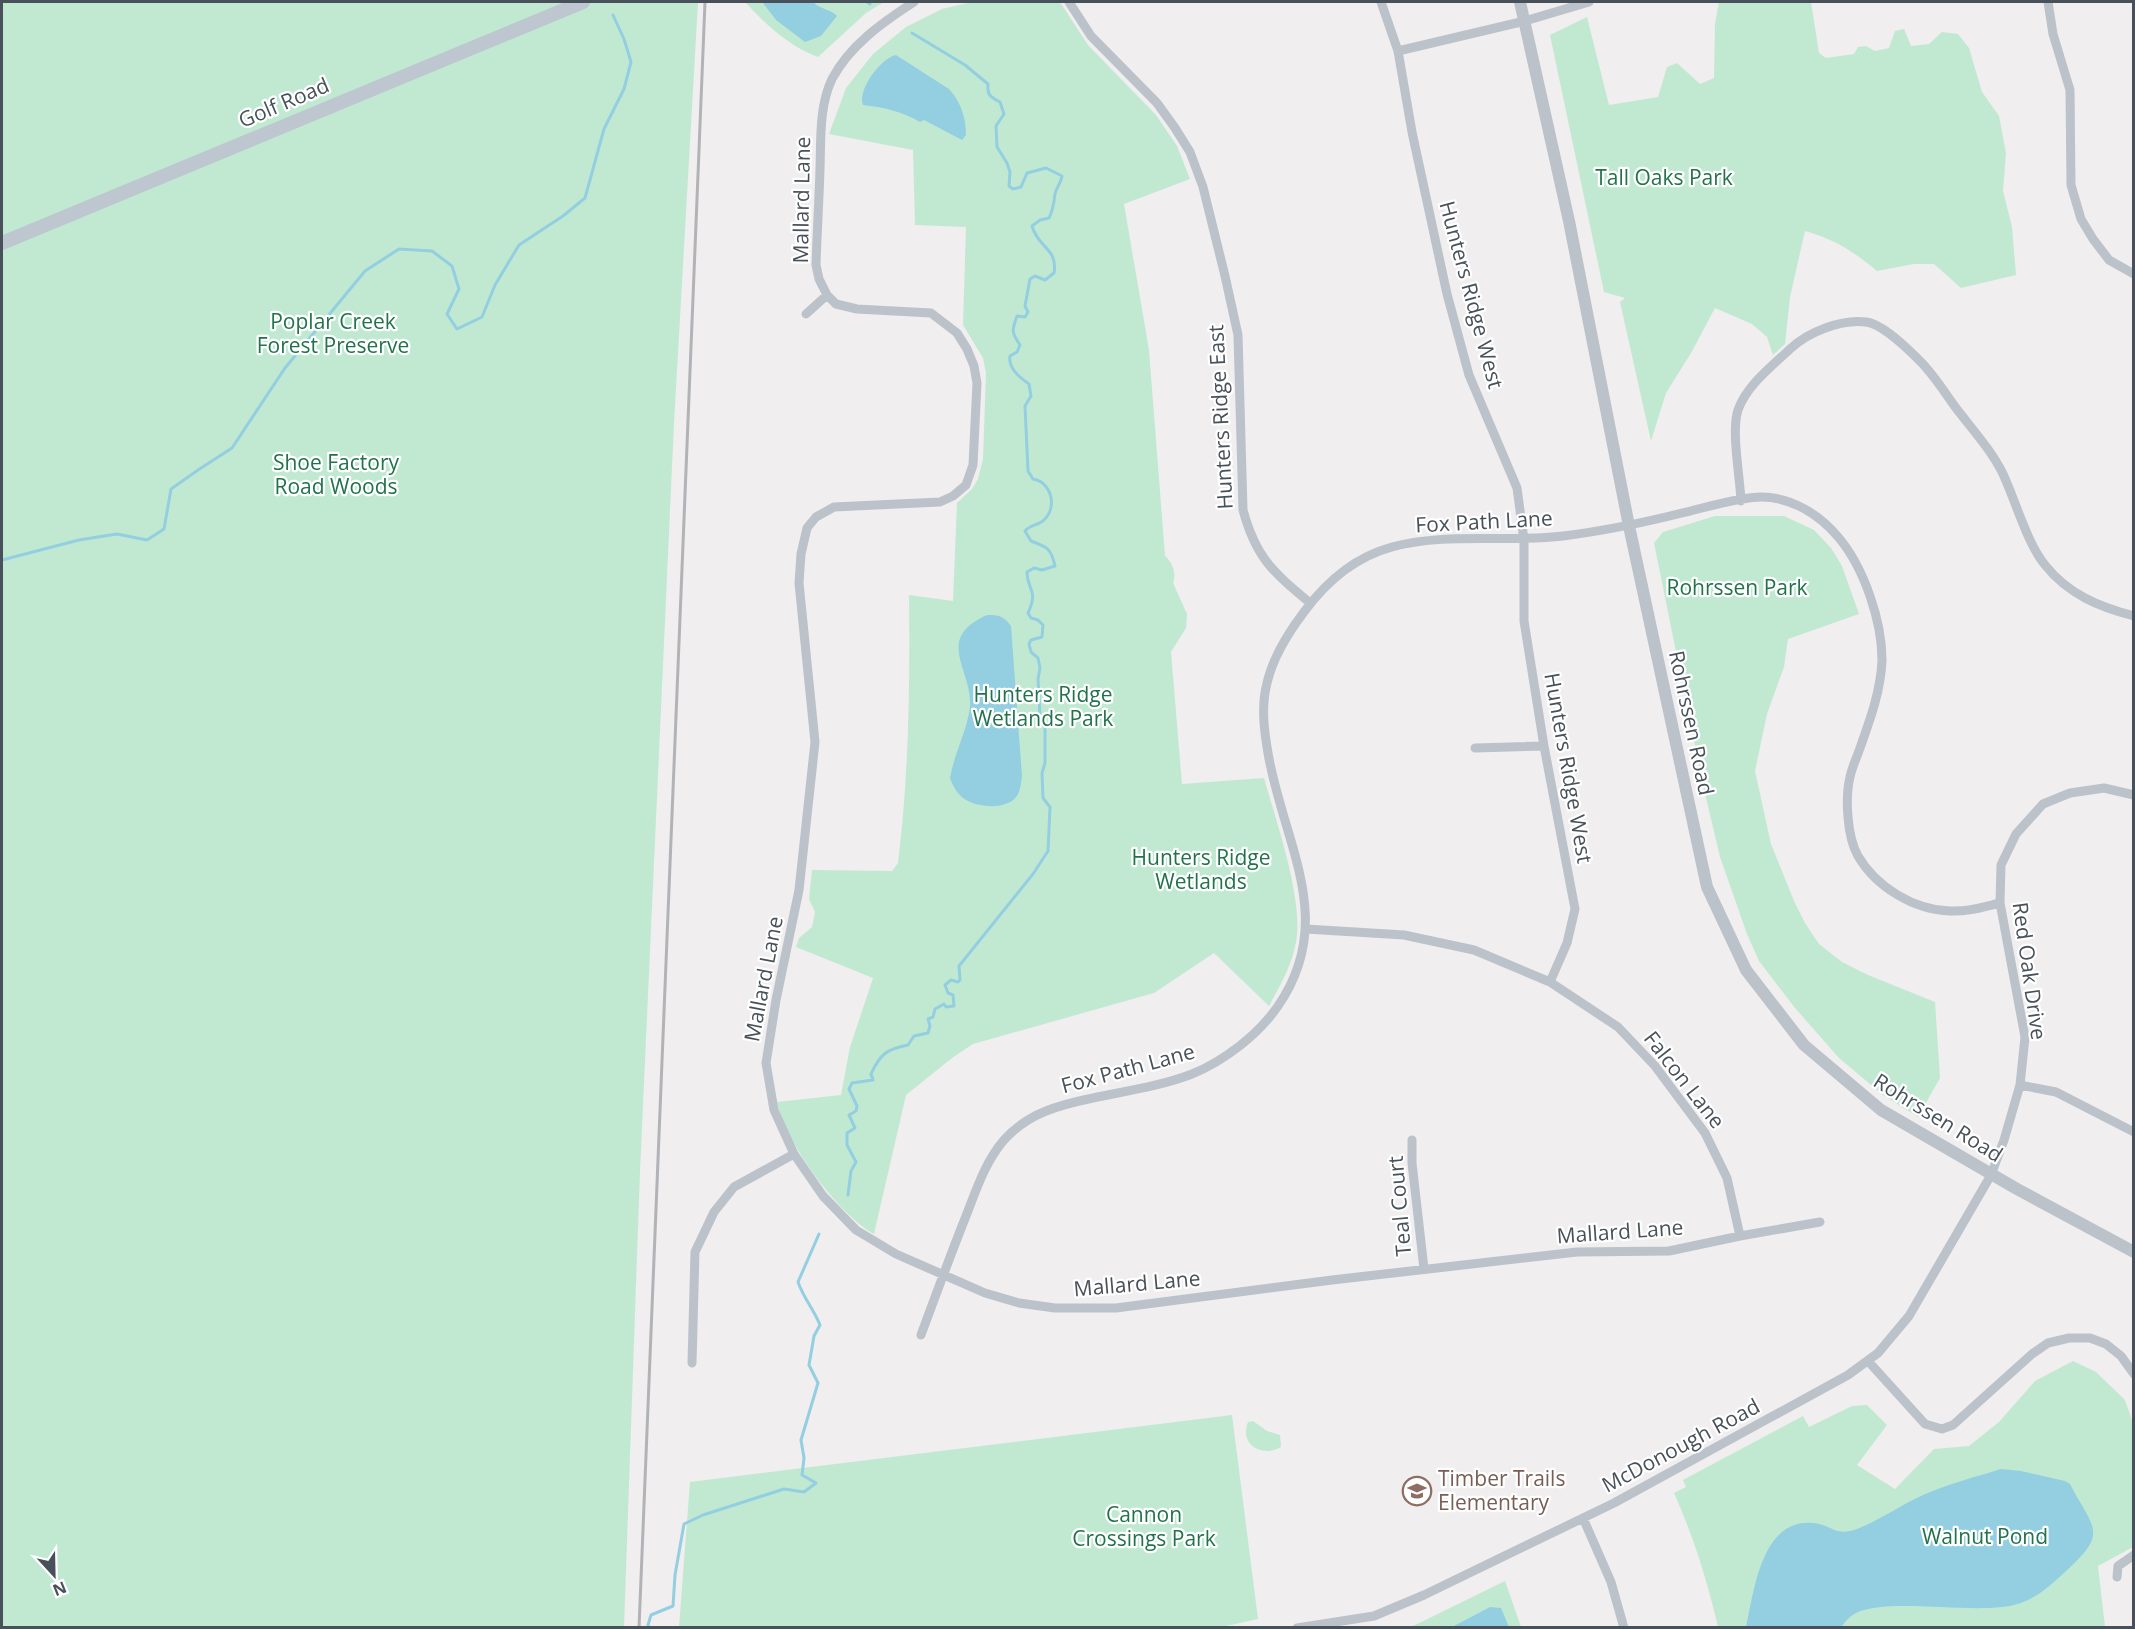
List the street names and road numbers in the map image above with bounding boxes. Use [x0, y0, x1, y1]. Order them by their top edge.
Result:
street label: Golf Road [234, 70, 333, 134]
street label: Mallard Lane [786, 136, 816, 264]
street label: Hunters Ridge West [1433, 198, 1510, 392]
street label: Hunters Ridge East [1201, 324, 1239, 510]
street label: Fox Path Lane [1415, 503, 1553, 539]
street label: Rohrssen Road [1663, 648, 1721, 798]
street label: Hunters Ridge West [1538, 670, 1600, 865]
street label: Red Oak Drive [2006, 900, 2054, 1042]
street label: Mallard Lane [737, 914, 789, 1044]
street label: Falcon Lane [1638, 1025, 1732, 1134]
street label: Fox Path Lane [1058, 1037, 1198, 1099]
street label: Rohrssen Road [1869, 1066, 2008, 1168]
street label: Teal Court [1381, 1155, 1417, 1257]
street label: Mallard Lane [1556, 1213, 1684, 1249]
street label: Mallard Lane [1072, 1264, 1201, 1302]
street label: McDonough Road [1597, 1392, 1764, 1499]

